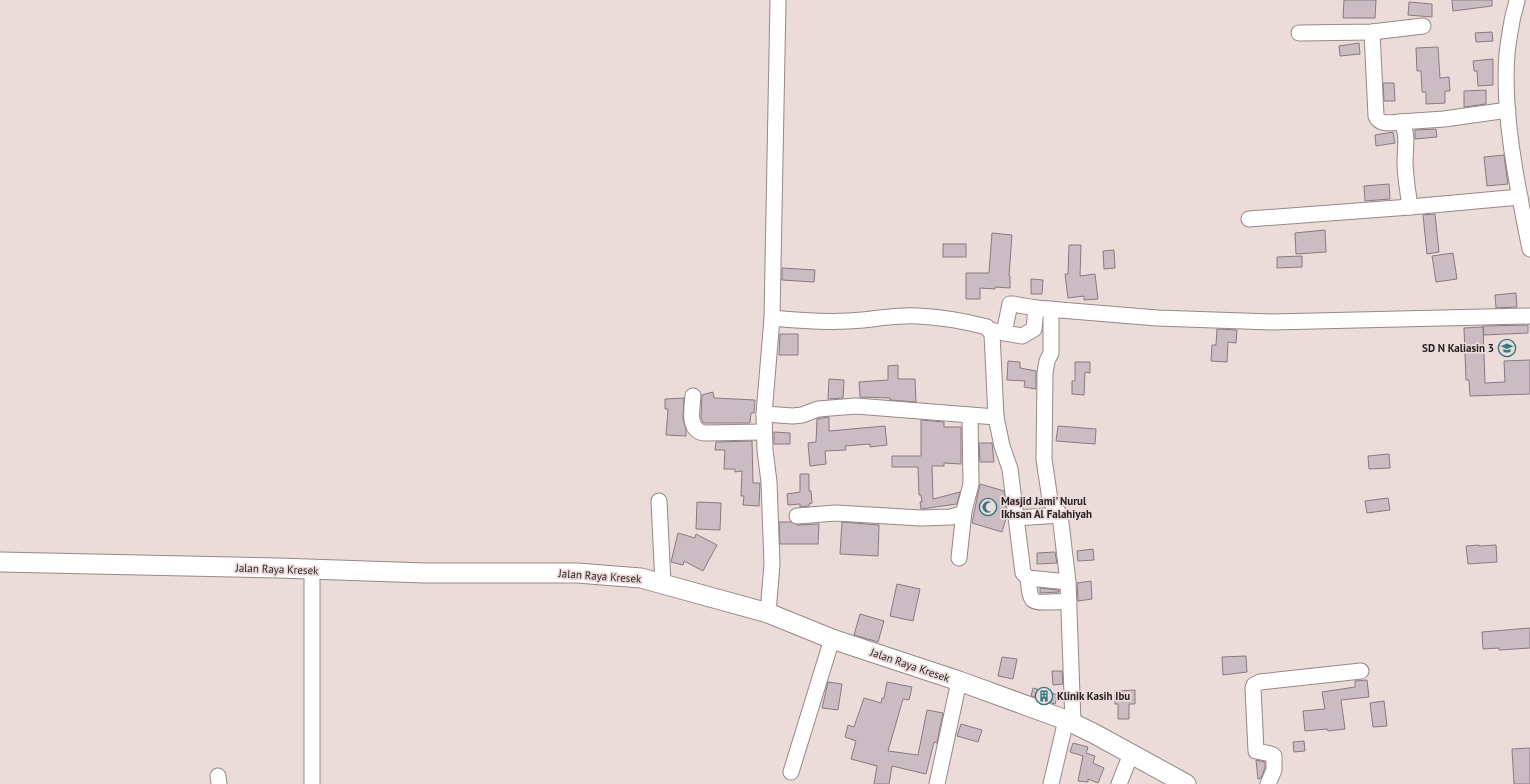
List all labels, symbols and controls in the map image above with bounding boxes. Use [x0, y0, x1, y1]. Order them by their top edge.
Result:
school or university icon: SD N Kaliasin 3 [1497, 338, 1517, 358]
place label: SD N Kaliasin 3 [1422, 341, 1494, 355]
place label: Masjid Jami' Nurul Ikhsan Al Falahiyah [1001, 494, 1092, 521]
mosque icon: Masjid Jami' Nurul Ikhsan Al Falahiyah [978, 497, 998, 517]
street label: Jalan Raya Kresek [234, 561, 319, 577]
street label: Jalan Raya Kresek [557, 566, 643, 586]
street label: Jalan Raya Kresek [868, 645, 952, 685]
building icon: Klinik Kasih Ibu [1034, 686, 1054, 706]
place label: Klinik Kasih Ibu [1057, 689, 1130, 703]

